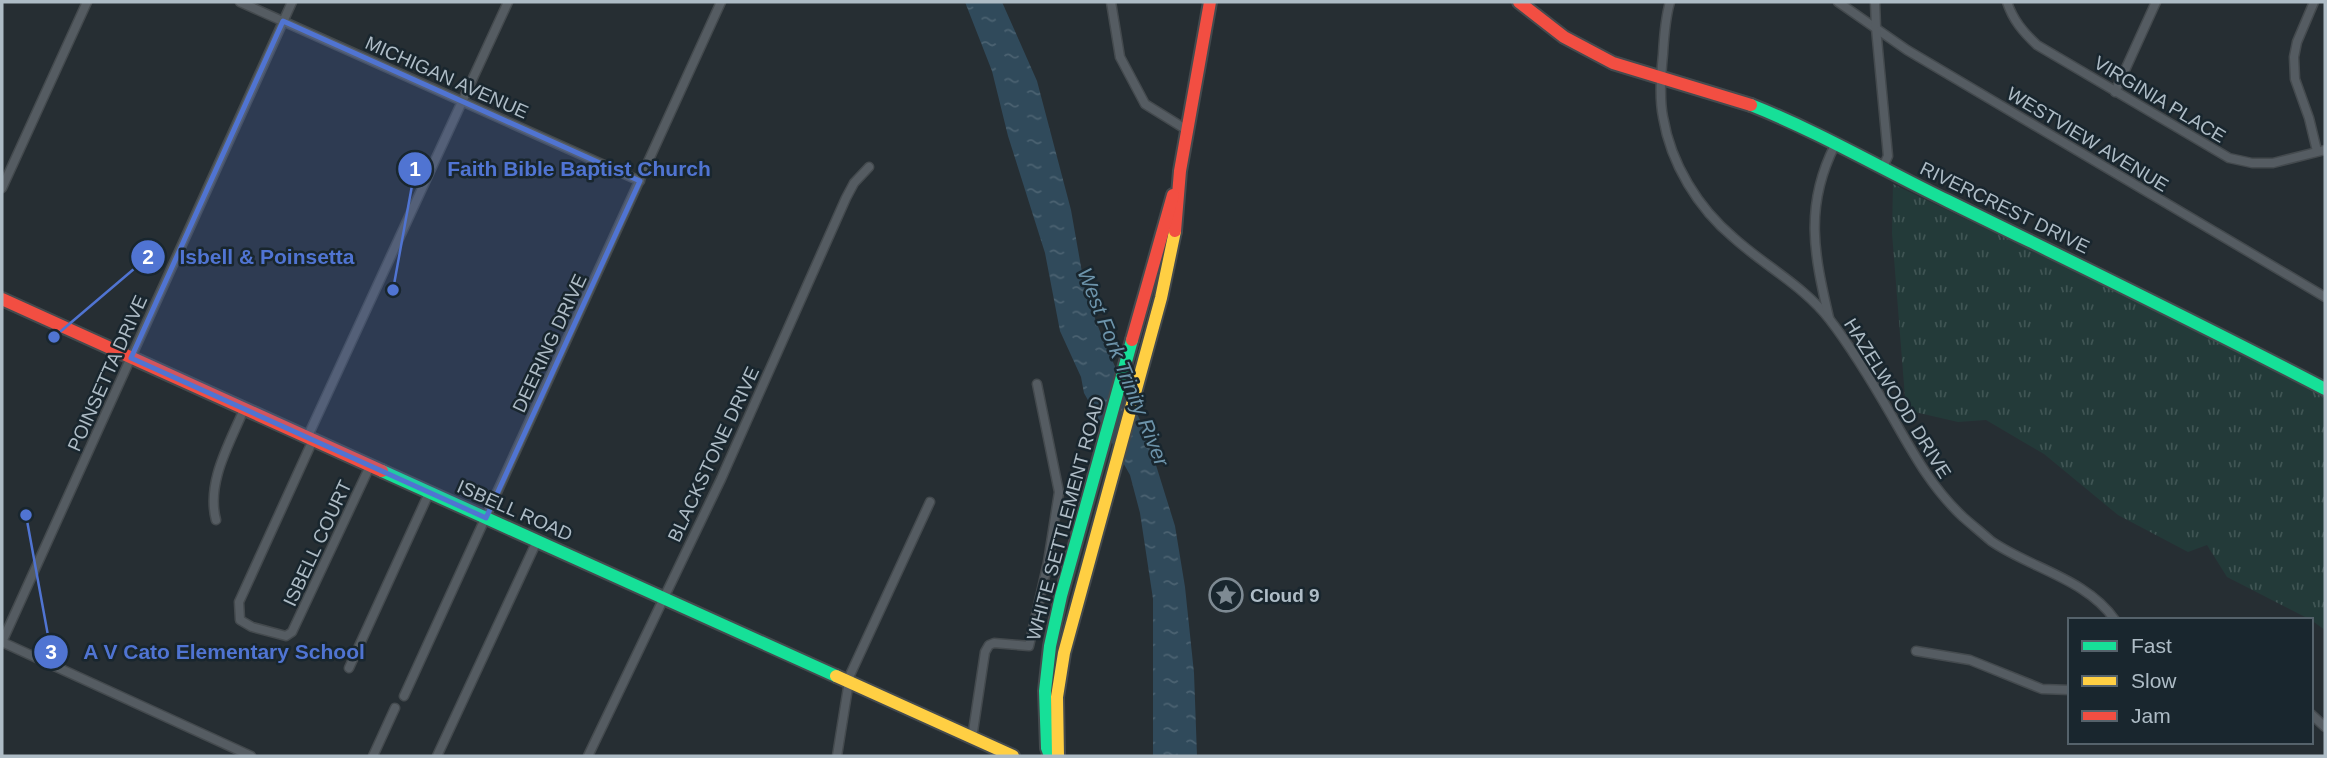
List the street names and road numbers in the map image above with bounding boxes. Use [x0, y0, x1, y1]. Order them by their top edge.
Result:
street label: MICHIGAN AVENUE [362, 32, 531, 123]
street label: VIRGINIA PLACE [2090, 52, 2229, 147]
street label: WESTVIEW AVENUE [2003, 83, 2172, 196]
street label: RIVERCREST DRIVE [1917, 157, 2093, 258]
street label: DEERING DRIVE [508, 271, 591, 416]
street label: POINSETTA DRIVE [64, 292, 151, 454]
street label: HAZELWOOD DRIVE [1840, 315, 1955, 482]
street label: BLACKSTONE DRIVE [664, 363, 763, 545]
street label: WHITE SETTLEMENT ROAD [1023, 394, 1108, 643]
street label: ISBELL ROAD [454, 476, 576, 545]
street label: ISBELL COURT [279, 477, 356, 609]

